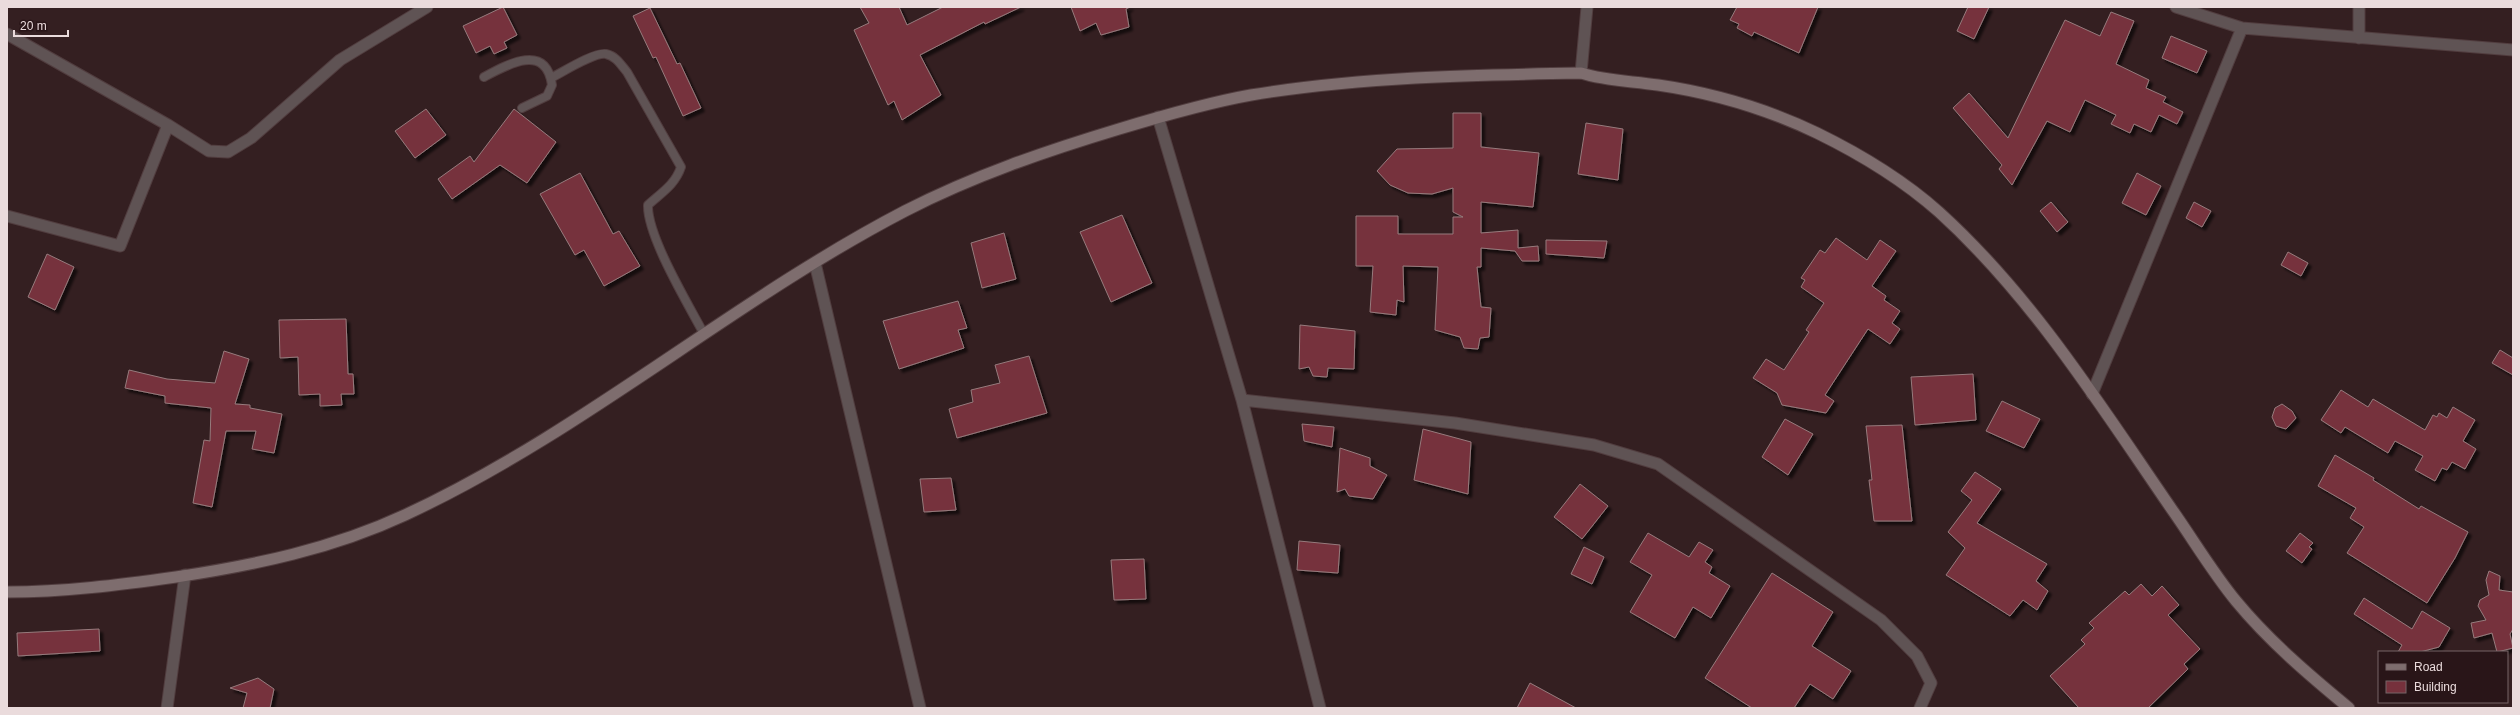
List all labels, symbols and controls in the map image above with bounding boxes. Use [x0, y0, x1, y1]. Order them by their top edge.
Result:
scale bar [14, 12, 68, 38]
text: 20 m [20, 19, 47, 33]
legend [2378, 651, 2508, 703]
text: Road [2414, 660, 2443, 674]
text: Building [2414, 680, 2457, 694]

